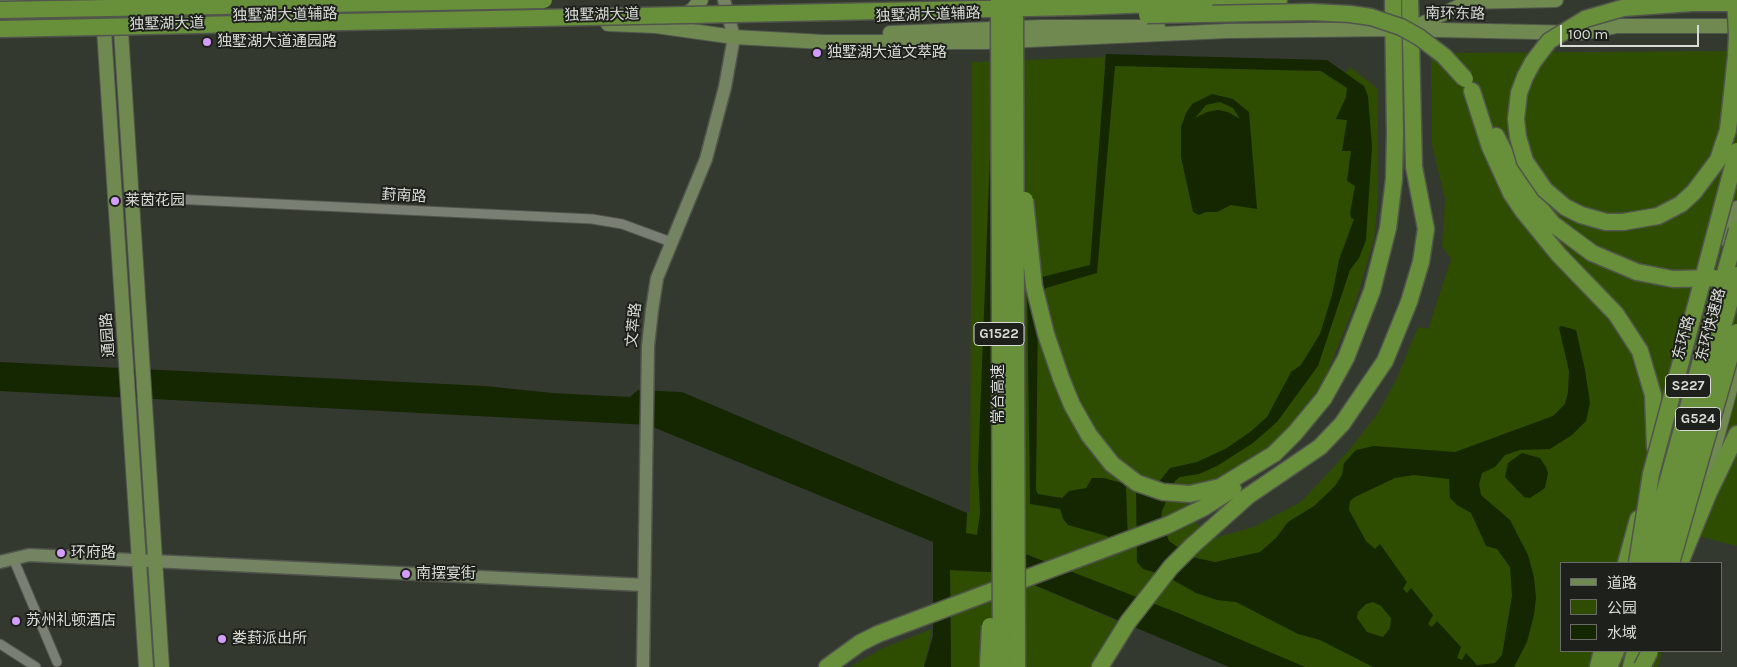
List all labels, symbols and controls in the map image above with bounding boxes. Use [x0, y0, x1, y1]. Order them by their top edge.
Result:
street label: 独墅湖大道辅路 [875, 4, 981, 26]
street label: 南环东路 [1425, 4, 1485, 24]
street label: 独墅湖大道辅路 [232, 5, 338, 25]
street label: 独墅湖大道 [564, 5, 640, 25]
street label: 独墅湖大道 [129, 14, 205, 34]
scale bar [1562, 15, 1701, 47]
text: 100 m [1568, 25, 1608, 43]
place label: 独墅湖大道通园路 [217, 33, 337, 51]
marker: 独墅湖大道通园路 [201, 36, 213, 48]
place label: 独墅湖大道文萃路 [827, 44, 947, 62]
marker: 独墅湖大道文萃路 [811, 47, 823, 59]
street label: 葑南路 [381, 186, 427, 206]
place label: 莱茵花园 [125, 192, 185, 210]
marker: 莱茵花园 [109, 195, 121, 207]
street label: 东环快速路 [1693, 286, 1729, 364]
street label: 文萃路 [623, 302, 645, 348]
street label: 通园路 [97, 312, 119, 358]
street label: 东环路 [1669, 314, 1699, 362]
road number: G1522 [974, 322, 1024, 346]
street label: 常台高速 [990, 364, 1008, 424]
road number: S227 [1666, 374, 1710, 398]
road number: G524 [1676, 408, 1720, 430]
place label: 环府路 [71, 544, 116, 562]
marker: 环府路 [55, 547, 67, 559]
legend [1560, 562, 1722, 652]
place label: 南摆宴街 [416, 565, 476, 583]
marker: 南摆宴街 [400, 568, 412, 580]
text: 道路 [1607, 574, 1637, 592]
text: 公园 [1607, 599, 1637, 617]
place label: 苏州礼顿酒店 [26, 612, 116, 630]
marker: 苏州礼顿酒店 [10, 615, 22, 627]
text: 水域 [1607, 624, 1637, 642]
place label: 娄葑派出所 [232, 630, 307, 648]
marker: 娄葑派出所 [216, 633, 228, 645]

